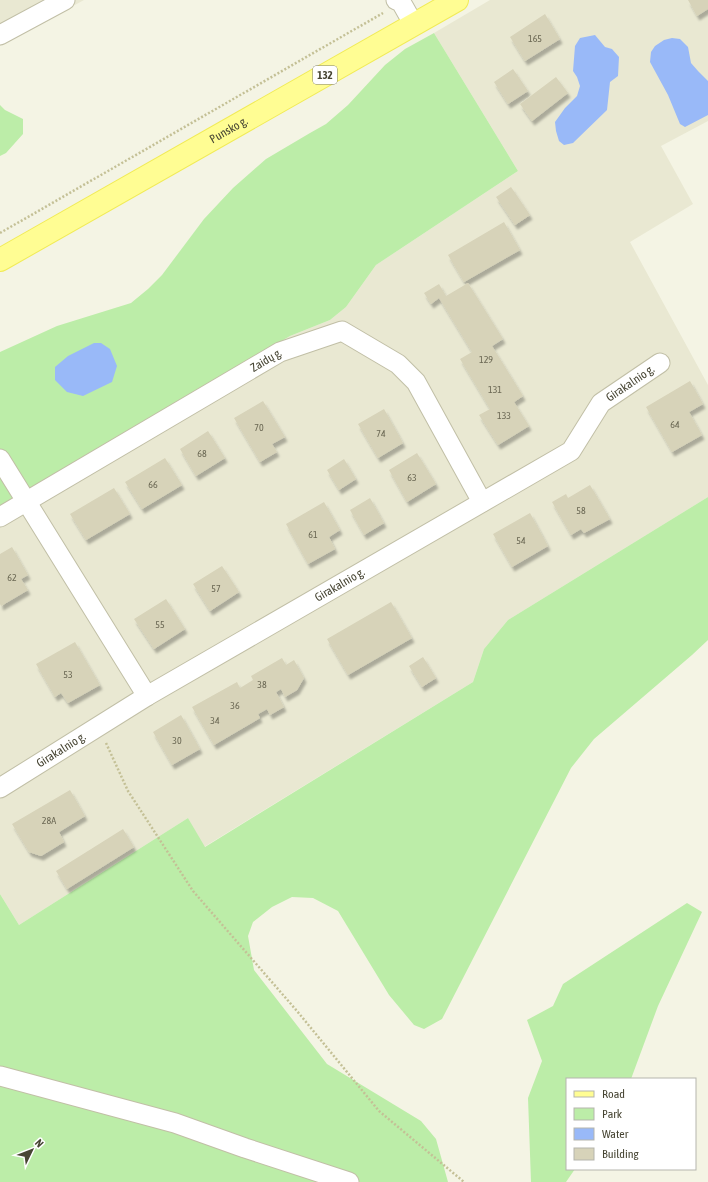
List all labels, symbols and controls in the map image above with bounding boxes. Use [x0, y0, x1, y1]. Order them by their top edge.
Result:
house number: 165 [528, 33, 542, 44]
road number: 132 [313, 66, 337, 84]
street label: Punsko g. [207, 114, 250, 146]
street label: Zaidų g. [248, 345, 283, 375]
house number: 129 [479, 354, 493, 365]
street label: Girakalnio g. [603, 362, 657, 405]
house number: 131 [488, 384, 502, 395]
house number: 133 [497, 410, 511, 421]
house number: 64 [670, 419, 680, 430]
house number: 70 [254, 422, 264, 433]
house number: 74 [376, 428, 386, 439]
house number: 68 [197, 448, 207, 459]
house number: 63 [407, 472, 417, 483]
house number: 66 [148, 479, 158, 490]
house number: 58 [576, 505, 586, 516]
house number: 61 [308, 529, 318, 540]
house number: 54 [516, 535, 526, 546]
street label: Girakalnio g. [312, 565, 367, 605]
house number: 62 [7, 572, 17, 583]
house number: 57 [211, 583, 221, 594]
house number: 55 [155, 619, 165, 630]
house number: 53 [63, 669, 73, 680]
house number: 38 [257, 679, 267, 690]
house number: 36 [230, 700, 240, 711]
house number: 34 [210, 715, 220, 726]
street label: Girakalnio g. [34, 729, 88, 770]
house number: 30 [172, 735, 182, 746]
house number: 28A [42, 815, 56, 826]
legend [566, 1078, 696, 1170]
text: Road [602, 1087, 625, 1101]
text: Park [602, 1107, 623, 1121]
text: Water [602, 1127, 629, 1141]
north arrow [12, 1130, 52, 1170]
text: N [33, 1137, 46, 1150]
text: Building [602, 1147, 640, 1161]

